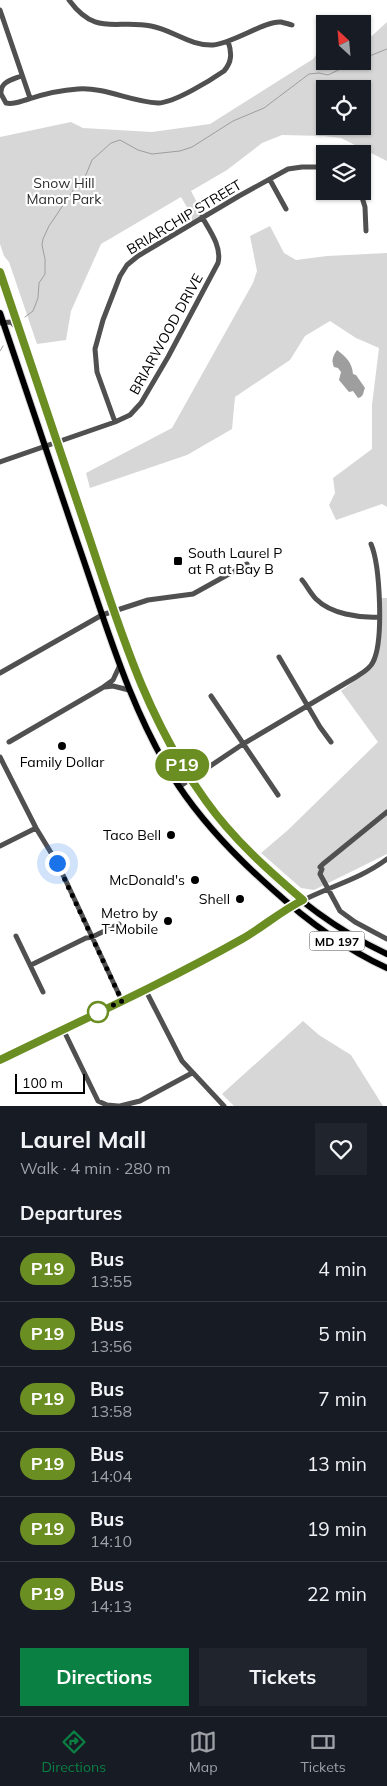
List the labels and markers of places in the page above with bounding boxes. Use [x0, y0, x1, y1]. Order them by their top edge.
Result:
place label: South Laurel P at R at Bay B [188, 544, 282, 578]
marker: South Laurel P at R at Bay B [172, 555, 184, 567]
marker: Family Dollar [56, 740, 68, 752]
place label: Family Dollar [20, 753, 105, 771]
place label: Taco Bell [103, 826, 161, 844]
marker: Taco Bell [165, 829, 177, 841]
place label: McDonald's [109, 871, 185, 889]
marker: McDonald's [189, 874, 201, 886]
place label: Shell [199, 890, 230, 908]
marker: Shell [234, 893, 246, 905]
place label: Metro by T-Mobile [101, 904, 159, 938]
marker: Metro by T-Mobile [162, 915, 174, 927]
unlabelled marker [87, 1001, 109, 1023]

